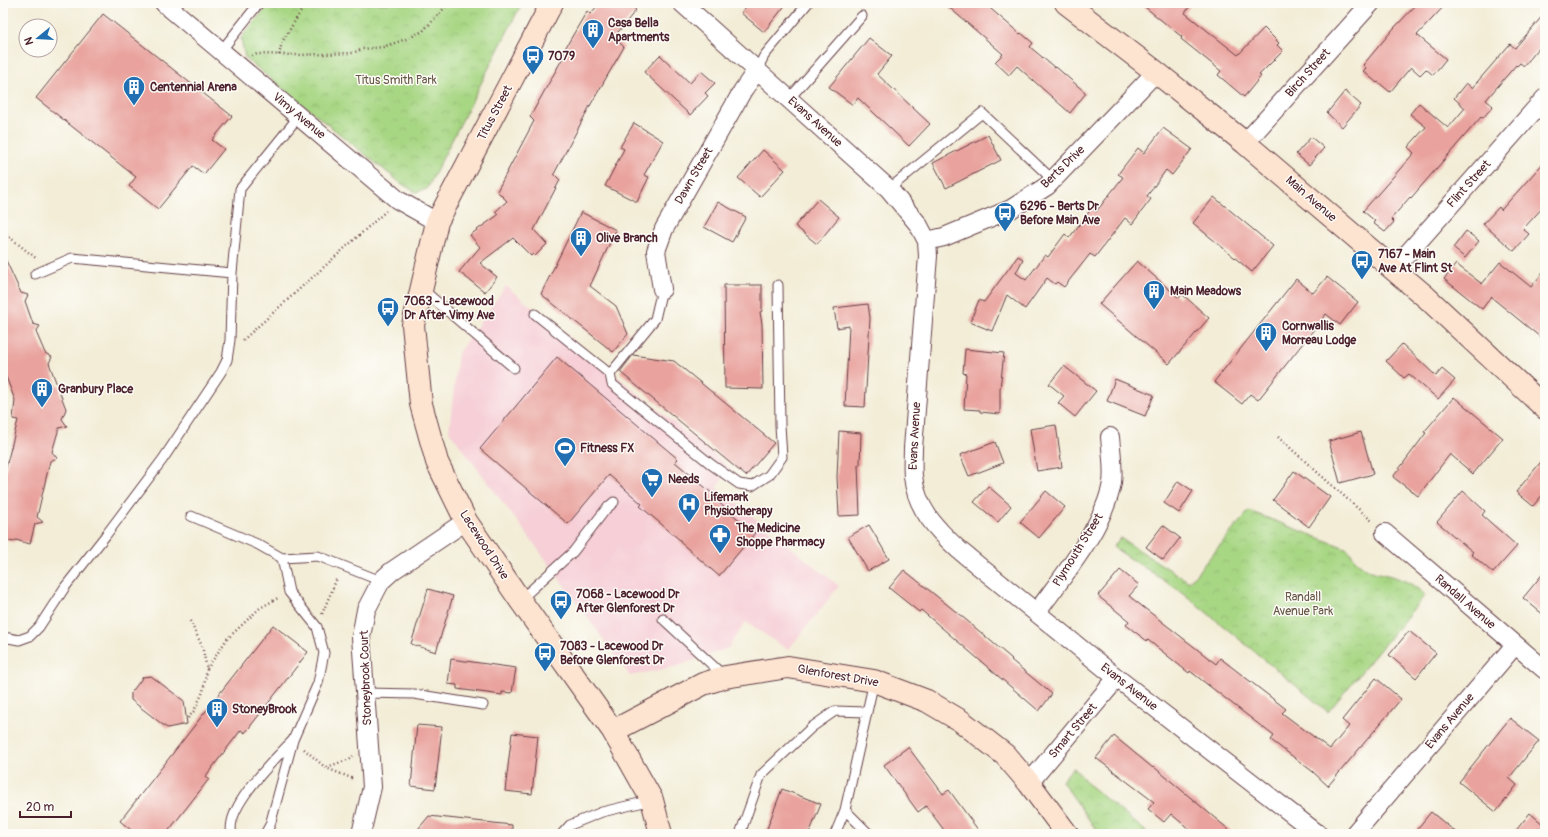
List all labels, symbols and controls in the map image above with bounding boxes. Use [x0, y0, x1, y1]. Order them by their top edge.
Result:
place label: Casa Bella Apartments [608, 16, 670, 45]
building icon: Casa Bella Apartments [580, 17, 606, 50]
north arrow [18, 18, 58, 58]
text: N [21, 35, 36, 46]
bus stop icon: 7079 [520, 43, 546, 76]
street label: Birch Street [1282, 46, 1334, 100]
place label: 7079 [548, 49, 575, 64]
park label: Titus Smith Park [355, 73, 437, 88]
building icon: Centennial Arena [121, 74, 147, 107]
place label: Centennial Arena [150, 80, 237, 95]
street label: Titus Street [474, 83, 516, 143]
street label: Vimy Avenue [270, 90, 329, 142]
street label: Evans Avenue [785, 94, 845, 150]
street label: Berts Drive [1038, 142, 1088, 192]
street label: Dawn Street [672, 145, 716, 207]
street label: Flint Street [1444, 157, 1494, 211]
street label: Main Avenue [1282, 173, 1340, 225]
place label: 6296 - Berts Dr Before Main Ave [1020, 199, 1101, 228]
bus stop icon: 6296 - Berts Dr Before Main Ave [992, 200, 1018, 233]
building icon: Olive Branch [568, 225, 594, 258]
place label: Olive Branch [596, 231, 658, 246]
place label: 7167 - Main Ave At Flint St [1378, 247, 1453, 276]
bus stop icon: 7167 - Main Ave At Flint St [1349, 248, 1375, 281]
building icon: Main Meadows [1141, 278, 1167, 311]
place label: Main Meadows [1170, 284, 1242, 299]
place label: 7063 - Lacewood Dr After Vimy Ave [404, 294, 496, 323]
bus stop icon: 7063 - Lacewood Dr After Vimy Ave [375, 295, 401, 328]
place label: Cornwallis Morreau Lodge [1282, 319, 1357, 348]
building icon: Cornwallis Morreau Lodge [1253, 320, 1279, 353]
building icon: Granbury Place [29, 376, 55, 409]
place label: Granbury Place [58, 382, 134, 397]
street label: Evans Avenue [906, 401, 924, 470]
sports icon: Fitness FX [552, 435, 578, 468]
place label: Fitness FX [580, 441, 634, 456]
supermarket icon: Needs [639, 466, 665, 499]
place label: Needs [668, 472, 700, 487]
place label: Lifemark Physiotherapy [704, 490, 773, 519]
hospital icon: Lifemark Physiotherapy [676, 491, 702, 524]
street label: Lacewood Drive [456, 508, 512, 582]
street label: Plymouth Street [1050, 511, 1107, 589]
place label: The Medicine Shoppe Pharmacy [735, 521, 825, 550]
pharmacy icon: The Medicine Shoppe Pharmacy [707, 522, 733, 555]
street label: Randall Avenue [1432, 572, 1499, 633]
place label: 7068 - Lacewood Dr After Glenforest Dr [576, 587, 680, 616]
bus stop icon: 7068 - Lacewood Dr After Glenforest Dr [548, 588, 574, 621]
park label: Randall Avenue Park [1273, 590, 1333, 619]
street label: Stoneybrook Court [357, 630, 375, 726]
place label: 7083 - Lacewood Dr Before Glenforest Dr [560, 639, 665, 668]
bus stop icon: 7083 - Lacewood Dr Before Glenforest Dr [532, 640, 558, 673]
street label: Evans Avenue [1097, 660, 1161, 714]
street label: Glenforest Drive [796, 661, 880, 691]
street label: Evans Avenue [1422, 690, 1478, 752]
building icon: StoneyBrook [204, 696, 230, 729]
street label: Smart Street [1046, 700, 1101, 762]
place label: StoneyBrook [232, 702, 298, 717]
scale bar [20, 793, 71, 819]
text: 20 m [26, 800, 55, 815]

